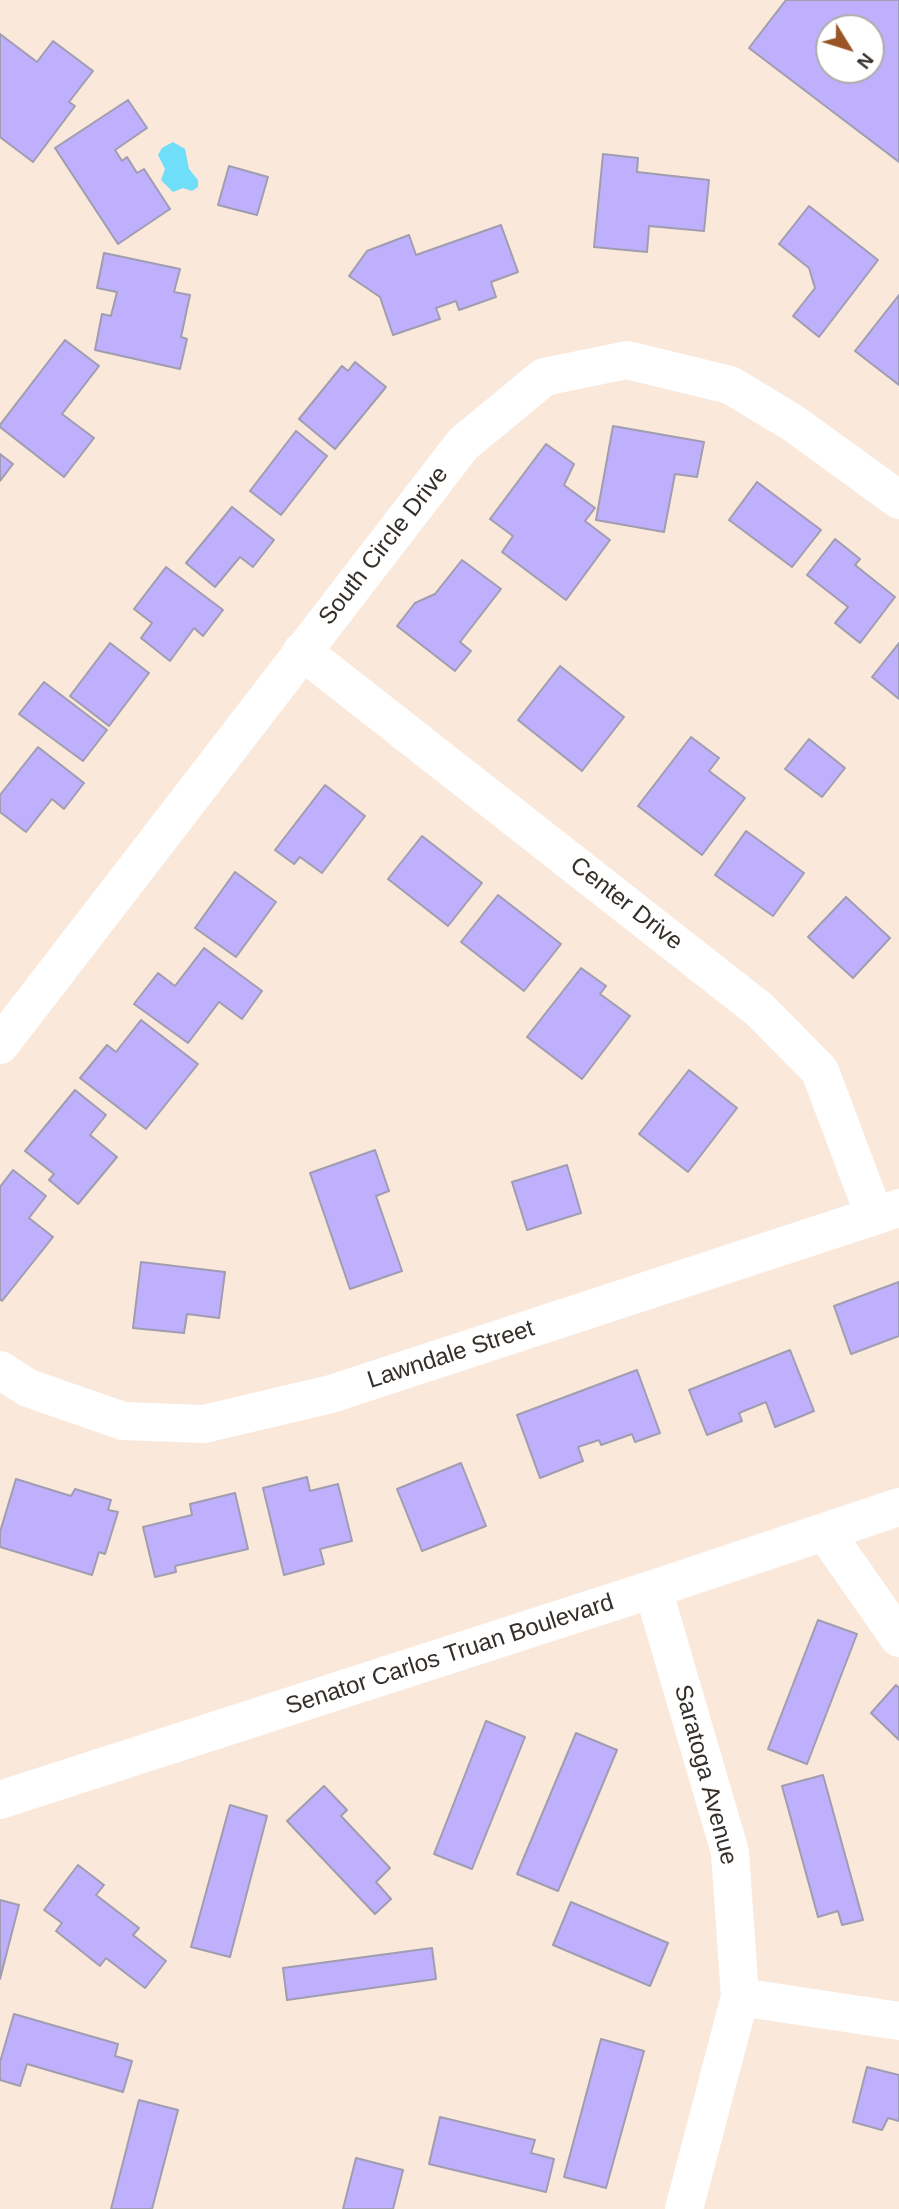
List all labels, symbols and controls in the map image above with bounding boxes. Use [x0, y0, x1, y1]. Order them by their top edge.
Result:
north arrow [815, 14, 885, 84]
text: N [853, 49, 878, 73]
street label: South Circle Drive [313, 461, 455, 631]
street label: Center Drive [564, 851, 688, 957]
street label: Lawndale Street [364, 1315, 538, 1395]
street label: Senator Carlos Truan Boulevard [282, 1588, 618, 1722]
street label: Saratoga Avenue [667, 1682, 743, 1868]

